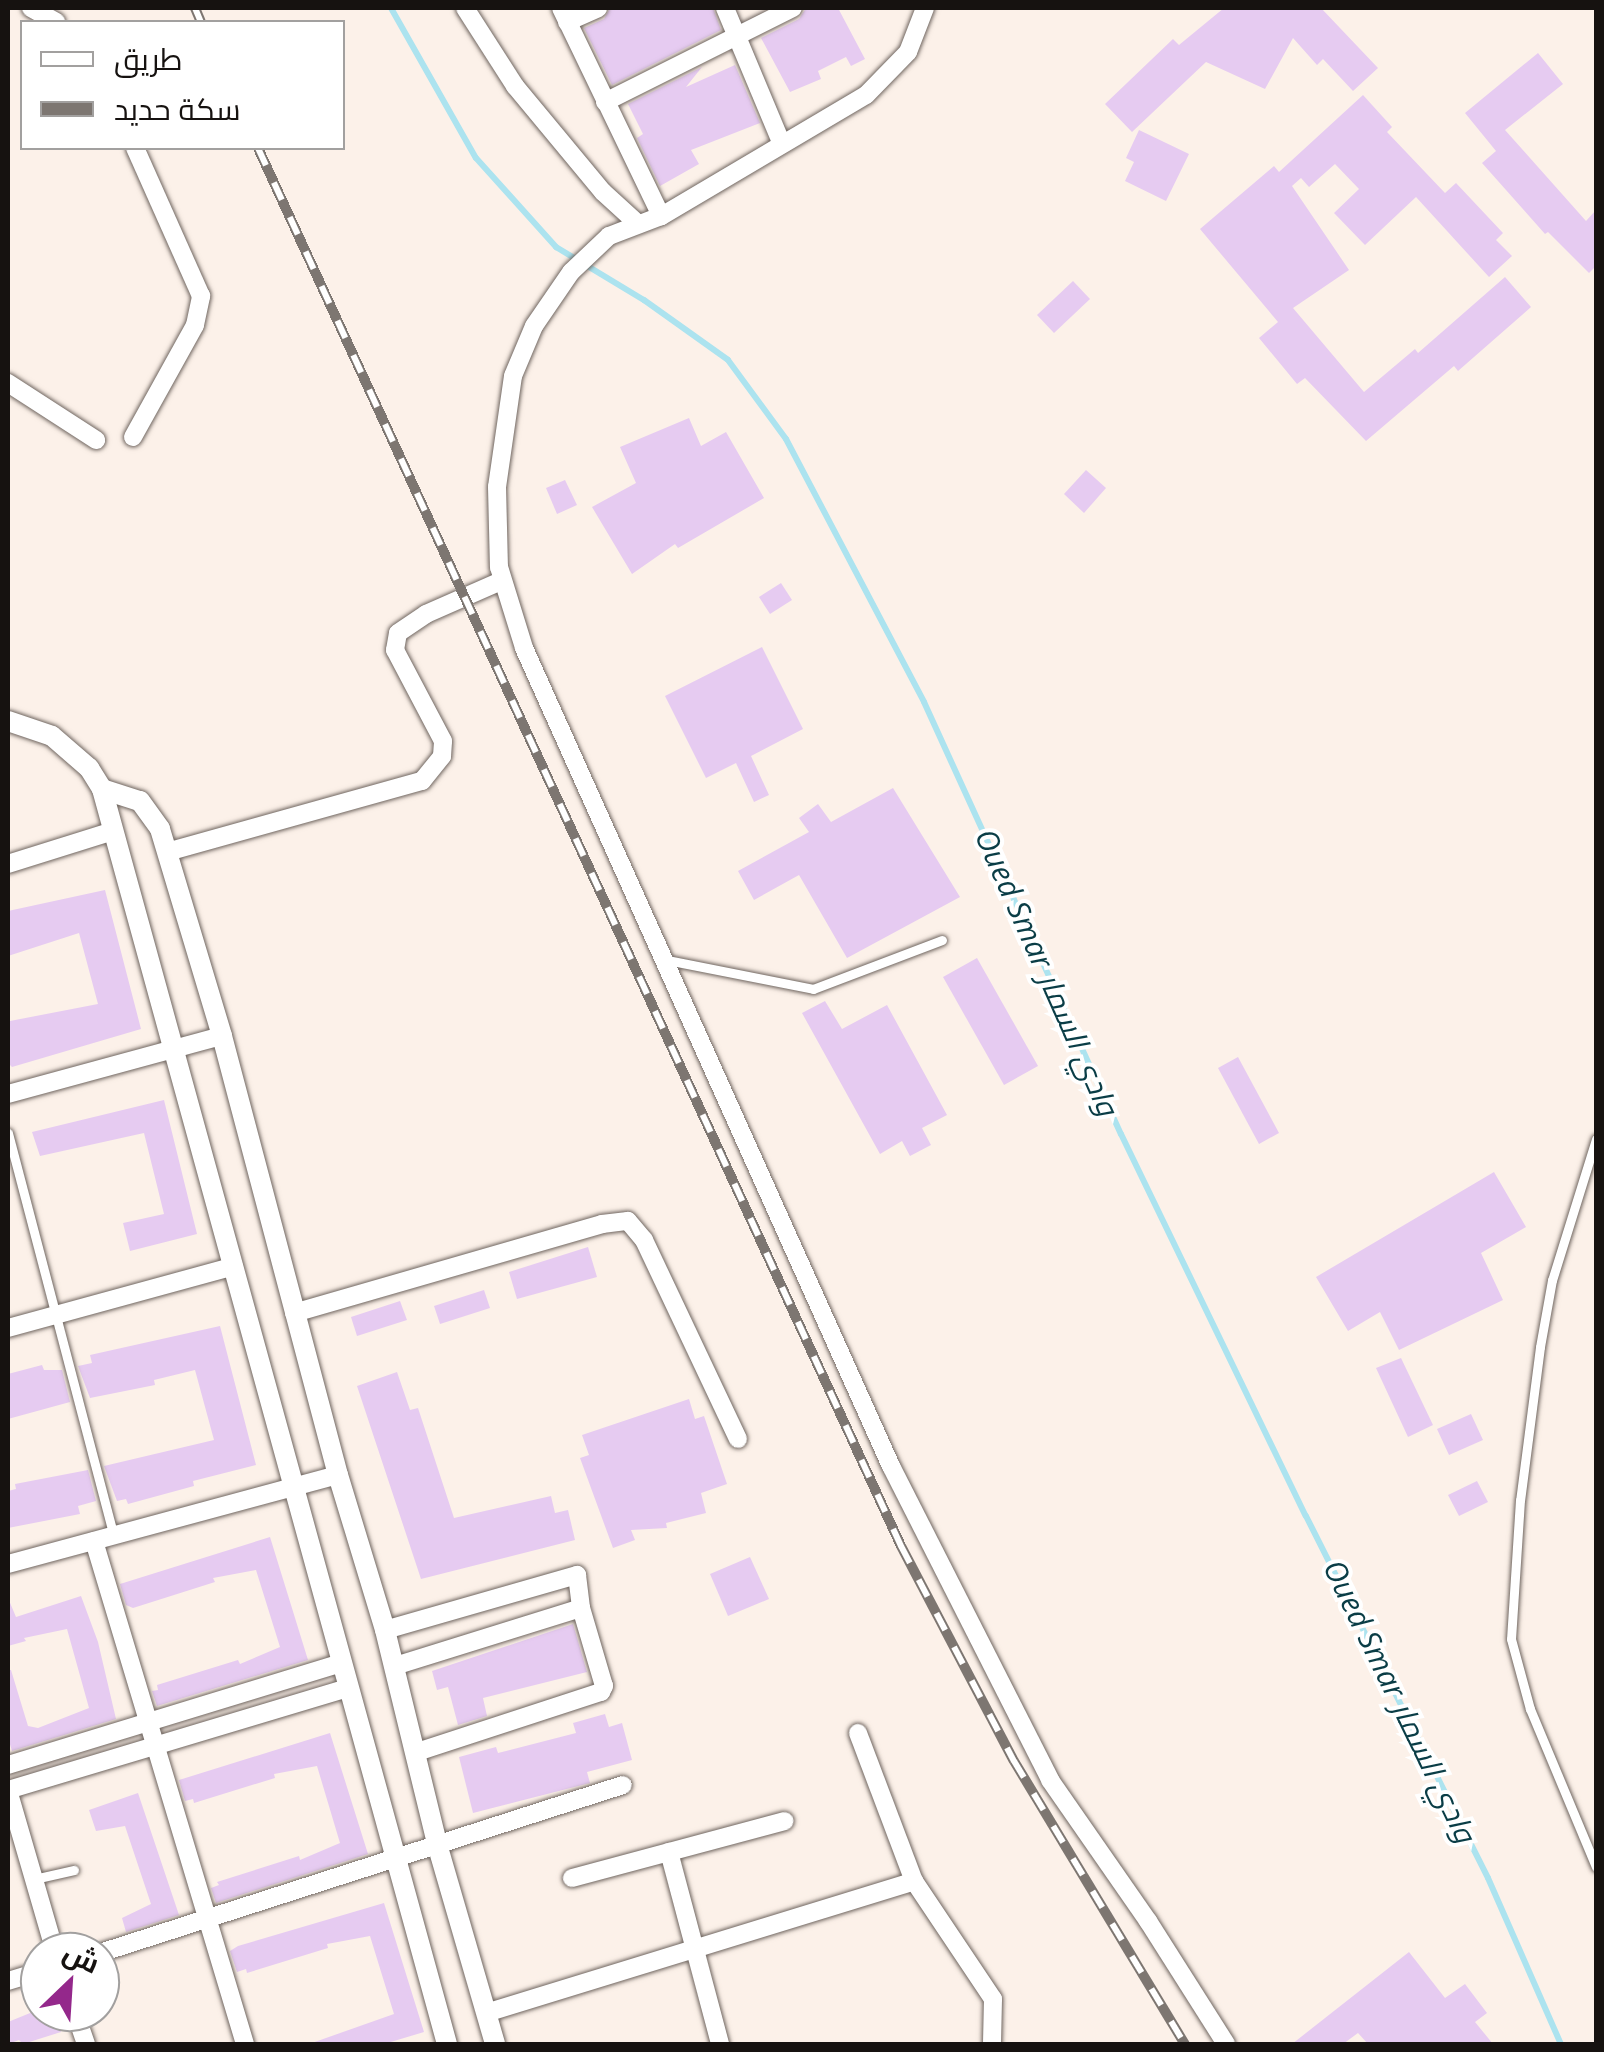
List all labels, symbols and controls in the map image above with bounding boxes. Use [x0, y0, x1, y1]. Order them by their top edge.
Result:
legend [20, 20, 345, 150]
text: طريق [114, 38, 183, 79]
text: سكة حديد [114, 88, 240, 129]
water label: Oued Smar وادي السمار [968, 823, 1126, 1121]
water label: Oued Smar وادي السمار [1316, 1554, 1484, 1848]
north arrow [20, 1932, 120, 2032]
text: ش [58, 1932, 106, 1981]

